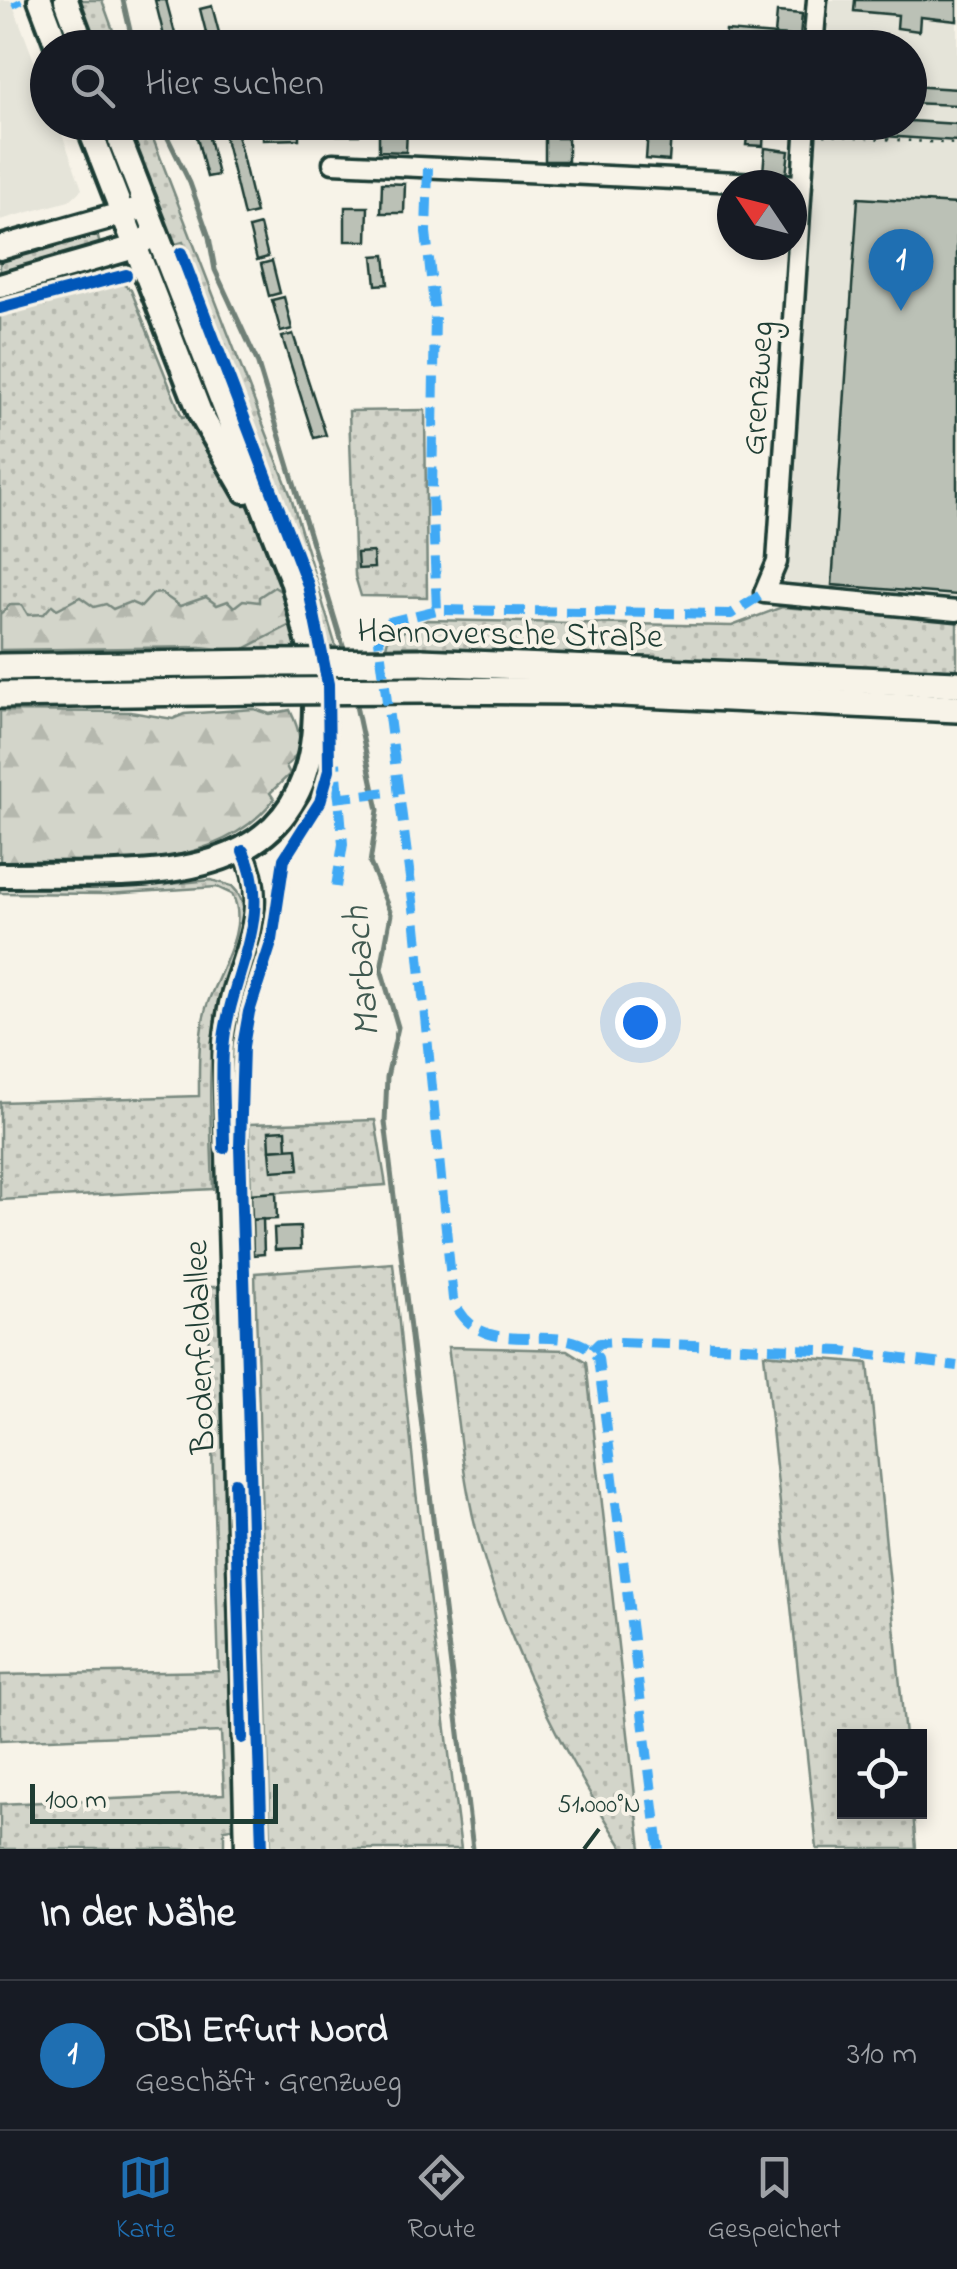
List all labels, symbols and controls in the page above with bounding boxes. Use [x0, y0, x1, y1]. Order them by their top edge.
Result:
search box [30, 30, 927, 140]
text: Hier suchen [145, 57, 324, 113]
icon: search [65, 58, 120, 113]
north arrow [717, 170, 807, 260]
pin: 1 [868, 228, 934, 311]
street label: Grenzweg [729, 319, 790, 457]
street label: Hannoversche Straße [357, 607, 663, 664]
water label: Marbach [330, 903, 398, 1039]
your location [615, 997, 666, 1048]
street label: Bodenfeldallee [172, 1239, 231, 1456]
map controls [837, 1729, 927, 1819]
button: locate [837, 1729, 927, 1819]
scale bar [30, 1779, 278, 1824]
text: 100 m [45, 1781, 107, 1822]
text: 51.000°N [557, 1788, 641, 1824]
text: In der Nähe [40, 1884, 235, 1945]
text: OBI Erfurt Nord [135, 2004, 388, 2060]
text: 1 [67, 2032, 78, 2079]
text: 310 m [847, 2032, 917, 2079]
text: Geschäft · Grenzweg [135, 2060, 402, 2107]
tab: Karte [116, 2150, 175, 2251]
tab: Route [407, 2150, 475, 2251]
tab: Gespeichert [707, 2150, 841, 2251]

